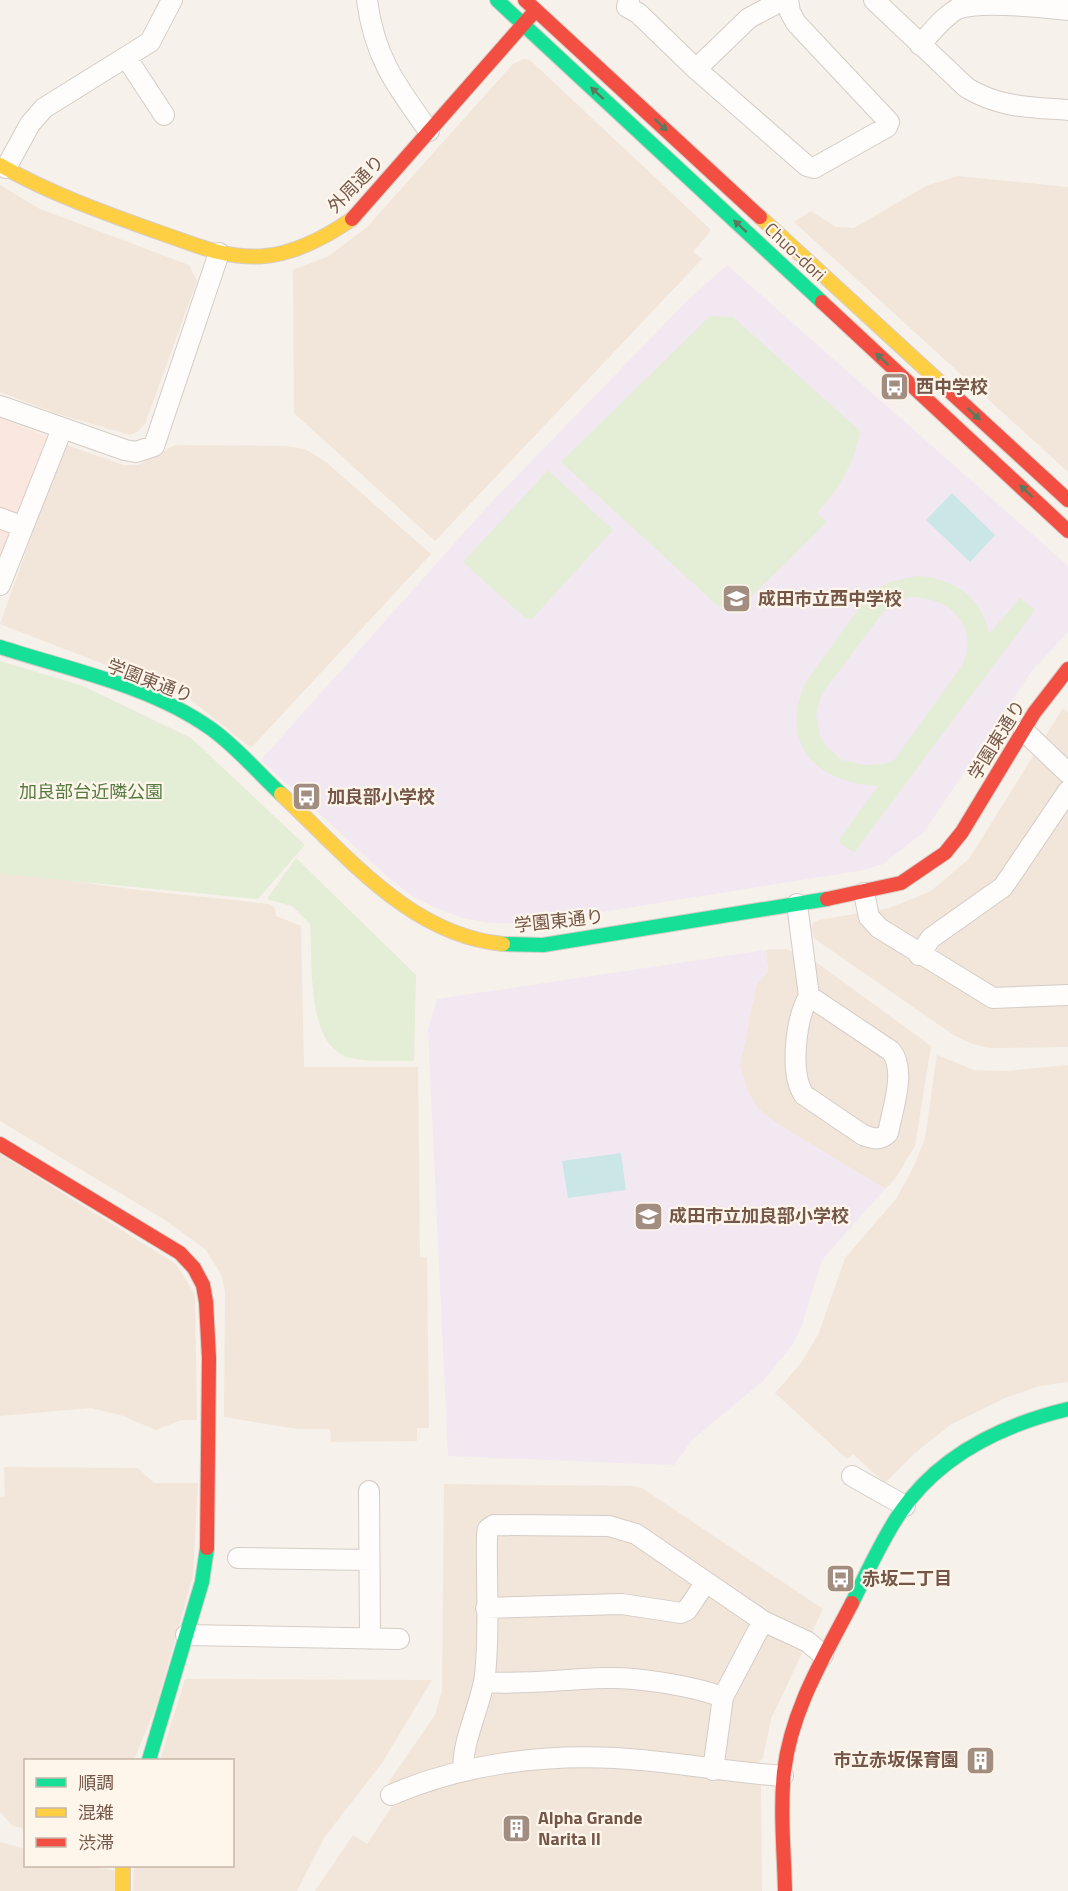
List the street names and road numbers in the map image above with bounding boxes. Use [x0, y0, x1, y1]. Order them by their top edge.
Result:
street label: 外周通り [321, 148, 390, 219]
street label: Chuo-dori [758, 216, 832, 287]
street label: 学園東通り [103, 652, 197, 709]
street label: 学園東通り [961, 694, 1032, 785]
street label: 学園東通り [513, 902, 605, 939]

